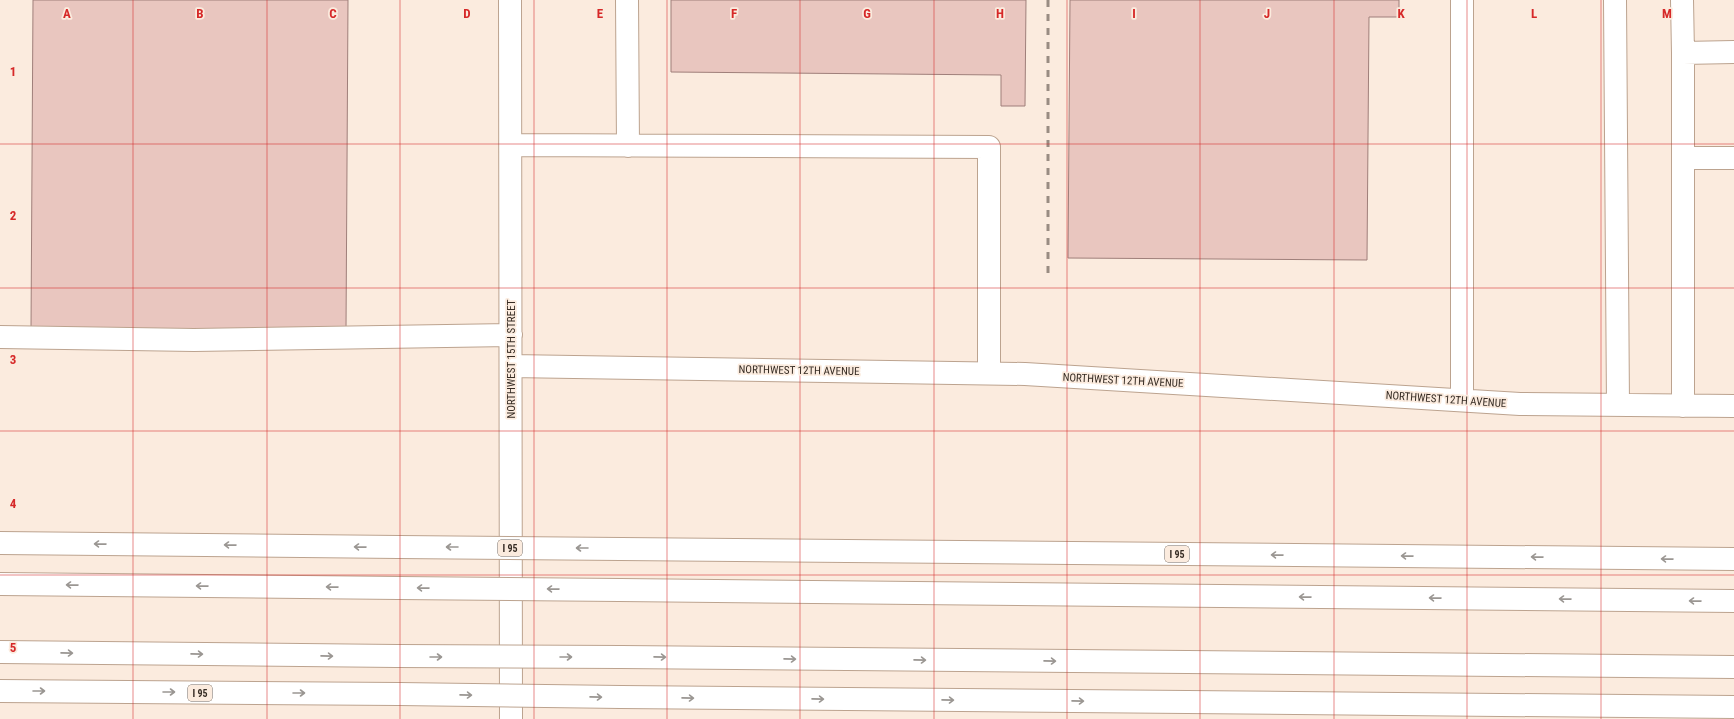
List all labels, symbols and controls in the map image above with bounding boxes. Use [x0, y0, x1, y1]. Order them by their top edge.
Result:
text: A [63, 6, 71, 21]
text: B [196, 6, 204, 21]
text: C [329, 6, 337, 21]
text: D [463, 6, 471, 21]
text: E [597, 6, 604, 21]
text: F [731, 6, 737, 21]
text: G [863, 6, 871, 21]
text: H [996, 6, 1004, 21]
text: I [1132, 6, 1136, 21]
text: J [1264, 6, 1270, 21]
text: K [1397, 6, 1405, 21]
text: L [1531, 6, 1537, 21]
text: M [1662, 6, 1672, 21]
text: 1 [10, 64, 16, 79]
text: 2 [10, 208, 17, 223]
street label: NORTHWEST 15TH STREET [505, 299, 518, 418]
text: 3 [10, 352, 16, 367]
street label: NORTHWEST 12TH AVENUE [738, 363, 860, 378]
street label: NORTHWEST 12TH AVENUE [1062, 371, 1184, 390]
street label: NORTHWEST 12TH AVENUE [1385, 389, 1507, 410]
text: 4 [10, 496, 17, 511]
one-way arrow [94, 540, 107, 548]
road number: I 95 [498, 540, 522, 556]
one-way arrow [224, 541, 237, 549]
one-way arrow [354, 543, 367, 551]
one-way arrow [446, 544, 459, 551]
one-way arrow [576, 544, 589, 552]
road number: I 95 [1165, 546, 1189, 562]
one-way arrow [1271, 551, 1284, 559]
one-way arrow [1401, 552, 1414, 560]
one-way arrow [1531, 553, 1544, 561]
one-way arrow [1661, 555, 1674, 563]
one-way arrow [66, 581, 79, 589]
one-way arrow [196, 582, 209, 590]
one-way arrow [326, 583, 339, 591]
one-way arrow [417, 584, 430, 592]
one-way arrow [547, 585, 560, 593]
one-way arrow [1299, 593, 1312, 601]
one-way arrow [1429, 594, 1442, 602]
one-way arrow [1559, 595, 1572, 603]
one-way arrow [1689, 597, 1702, 605]
text: 5 [10, 640, 17, 655]
one-way arrow [60, 649, 73, 657]
one-way arrow [190, 650, 203, 658]
one-way arrow [320, 652, 333, 660]
one-way arrow [429, 653, 442, 661]
one-way arrow [559, 653, 572, 661]
one-way arrow [653, 653, 666, 661]
one-way arrow [783, 655, 796, 663]
one-way arrow [913, 656, 926, 664]
one-way arrow [1043, 657, 1056, 665]
road number: I 95 [188, 685, 212, 701]
one-way arrow [32, 688, 45, 695]
one-way arrow [162, 688, 175, 696]
one-way arrow [292, 689, 305, 697]
one-way arrow [459, 691, 472, 699]
one-way arrow [589, 693, 602, 701]
one-way arrow [681, 694, 694, 702]
one-way arrow [811, 695, 824, 703]
one-way arrow [941, 696, 954, 704]
one-way arrow [1071, 697, 1084, 705]

